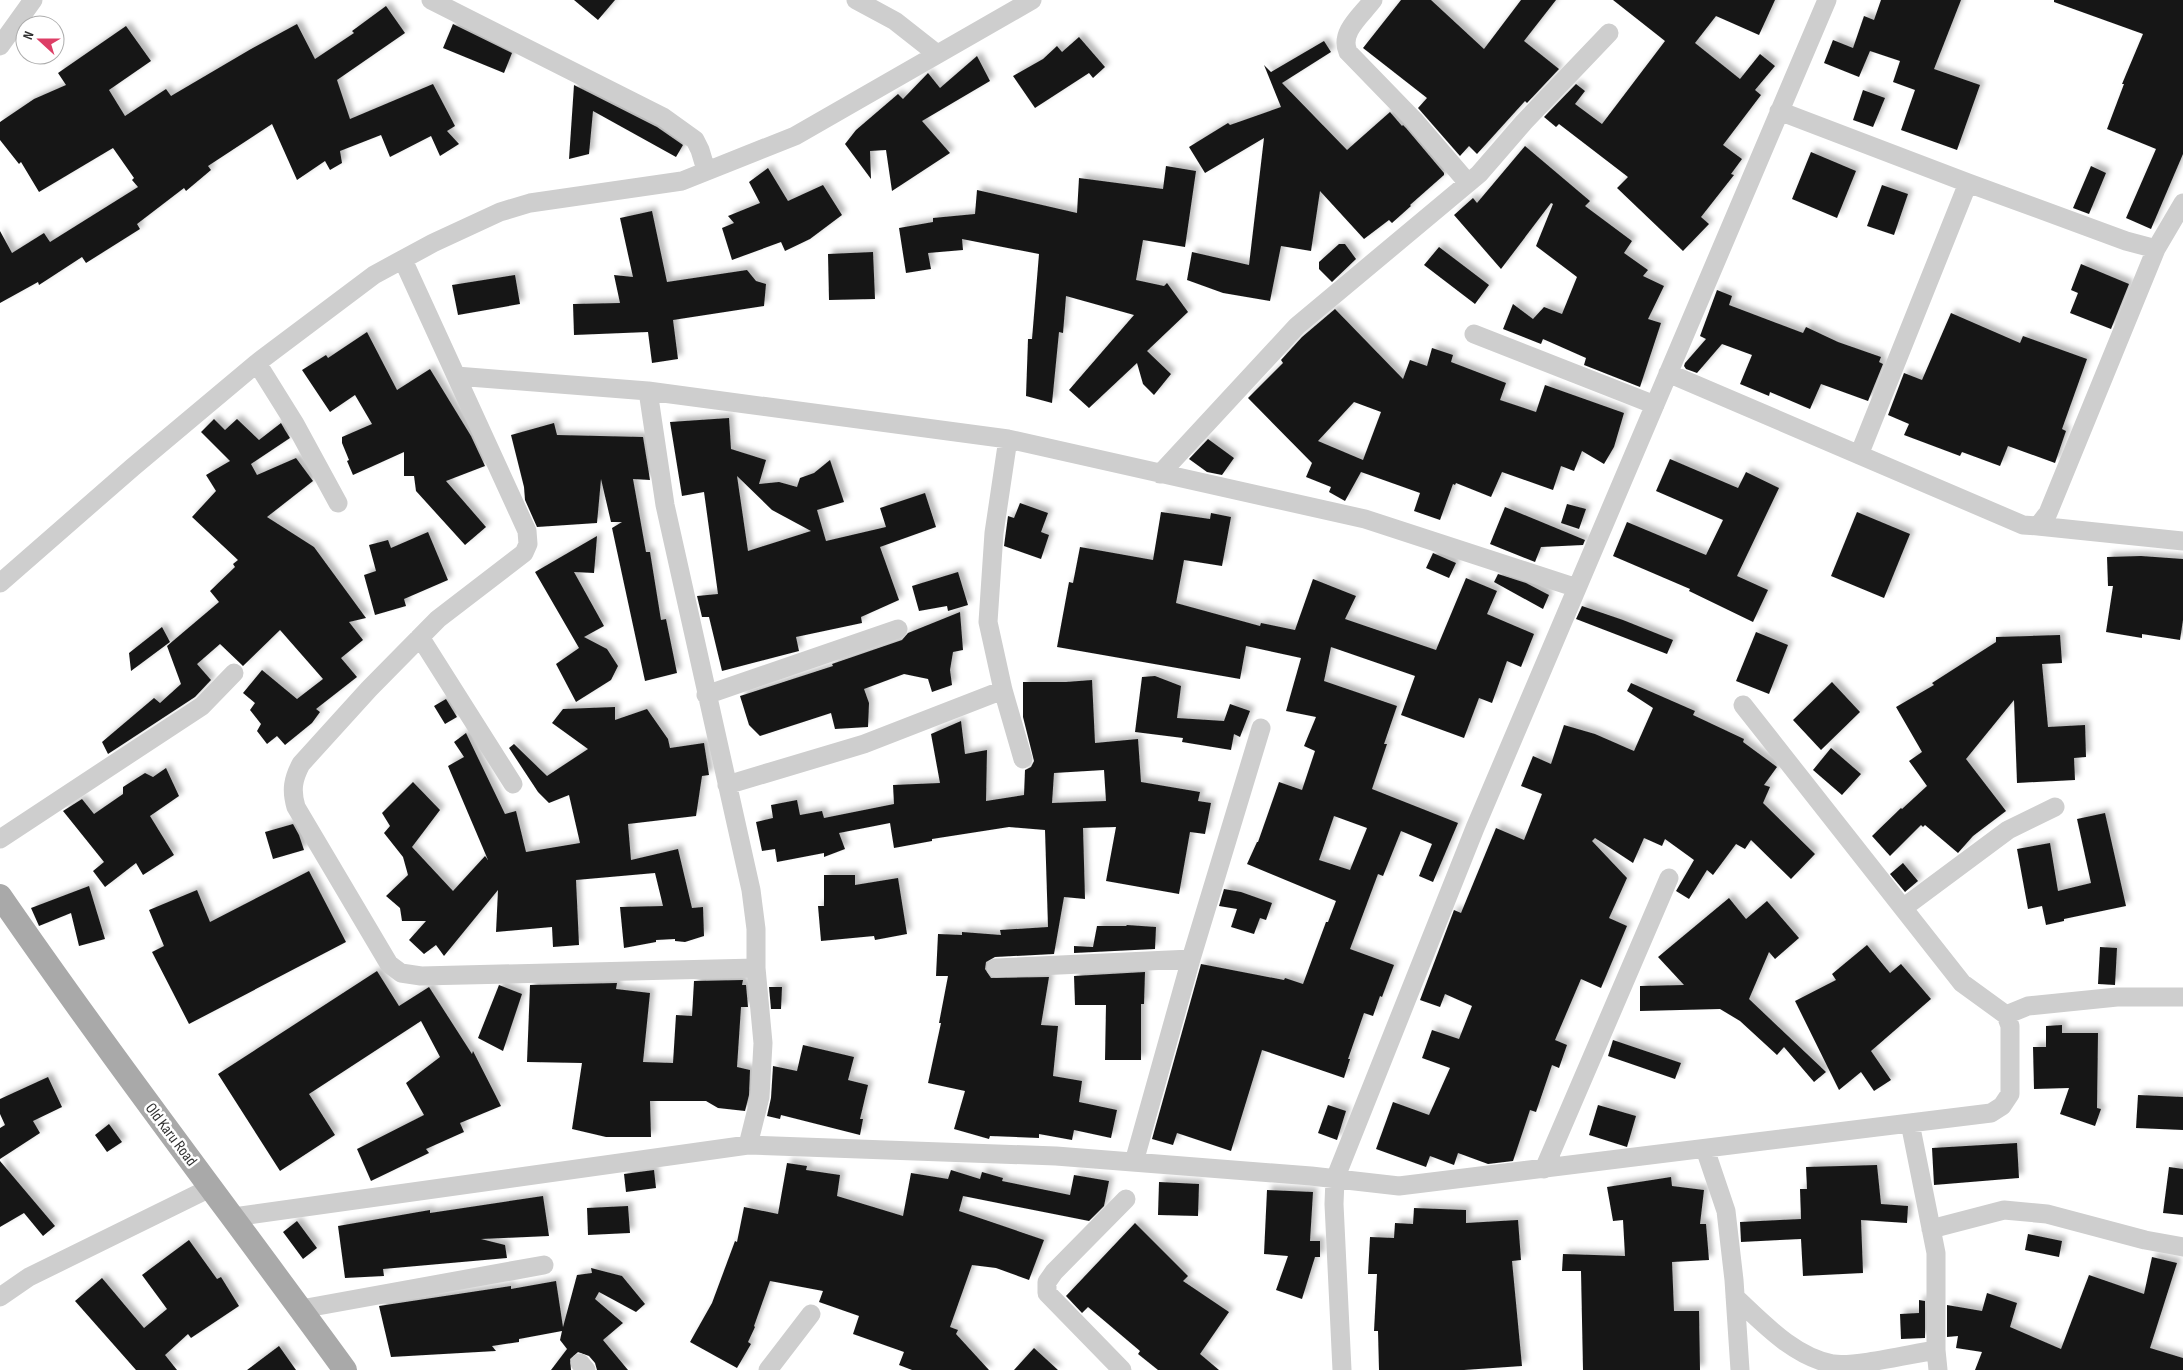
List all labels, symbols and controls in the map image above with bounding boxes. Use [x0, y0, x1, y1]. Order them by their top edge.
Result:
north arrow [15, 15, 65, 65]
text: N [19, 29, 38, 42]
street label: Old Karu Road [141, 1100, 201, 1170]

